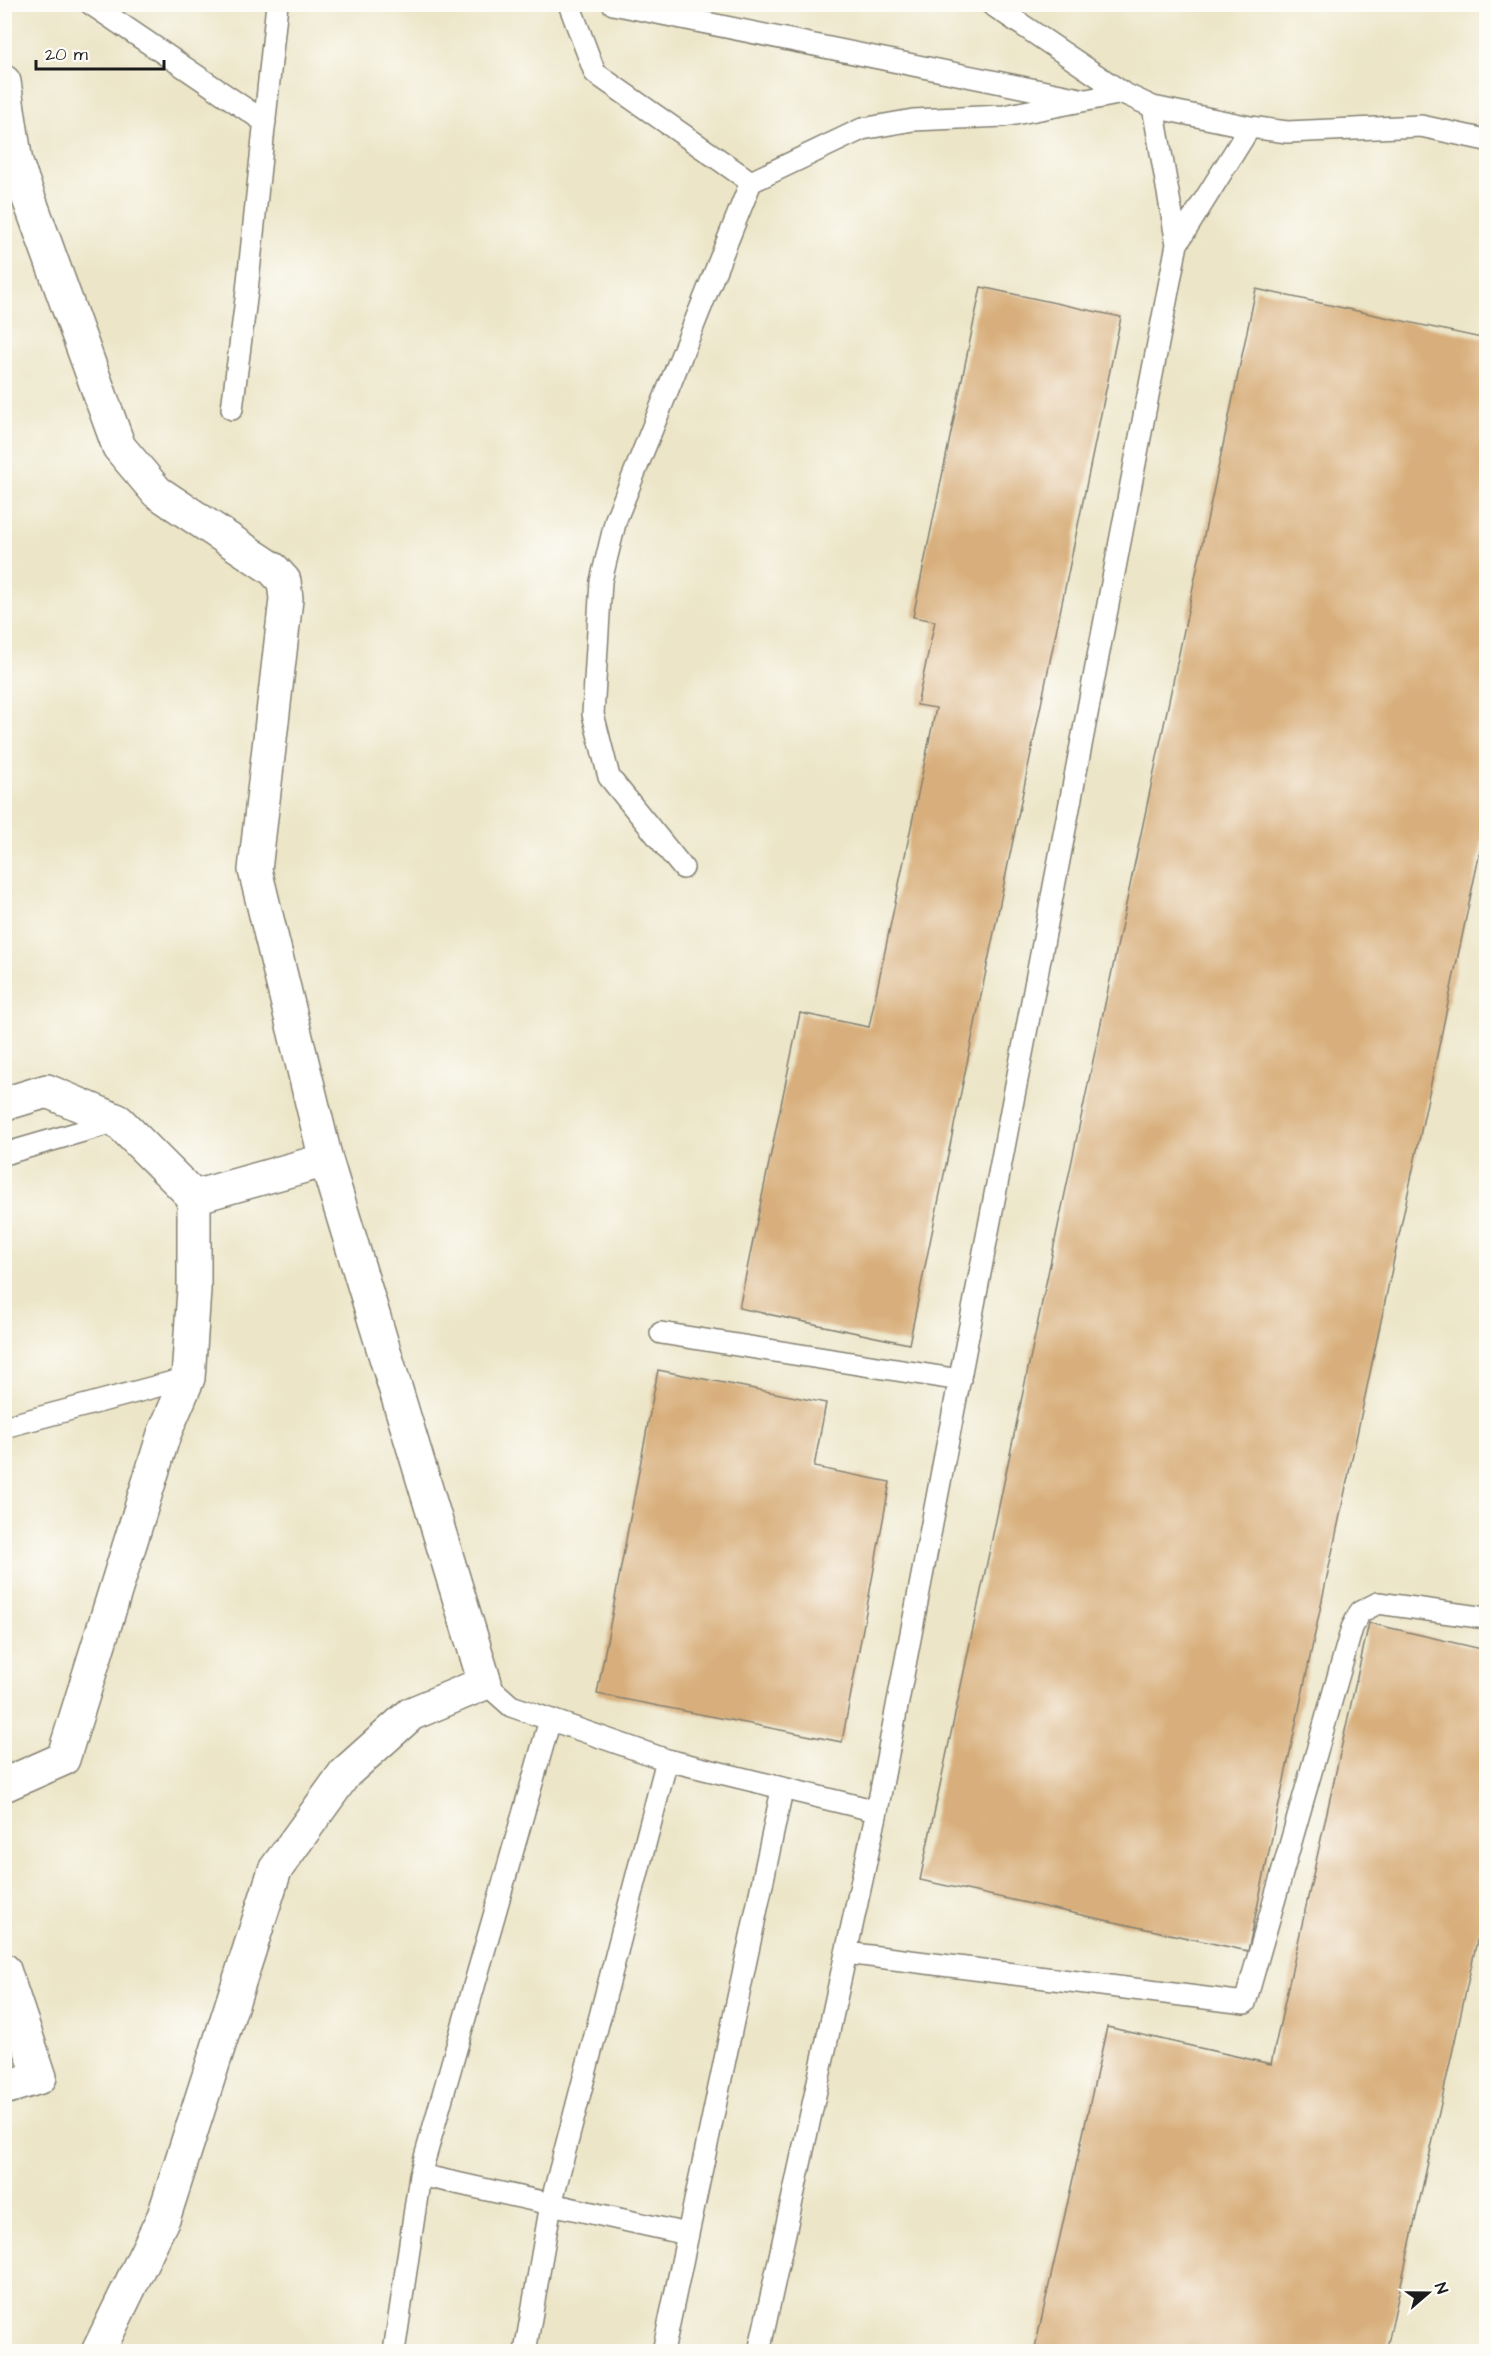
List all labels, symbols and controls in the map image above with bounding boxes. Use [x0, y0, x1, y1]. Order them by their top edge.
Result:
scale bar [36, 33, 164, 71]
text: 20 m [45, 42, 88, 67]
north arrow [1398, 2263, 1458, 2323]
text: N [1429, 2280, 1453, 2297]

